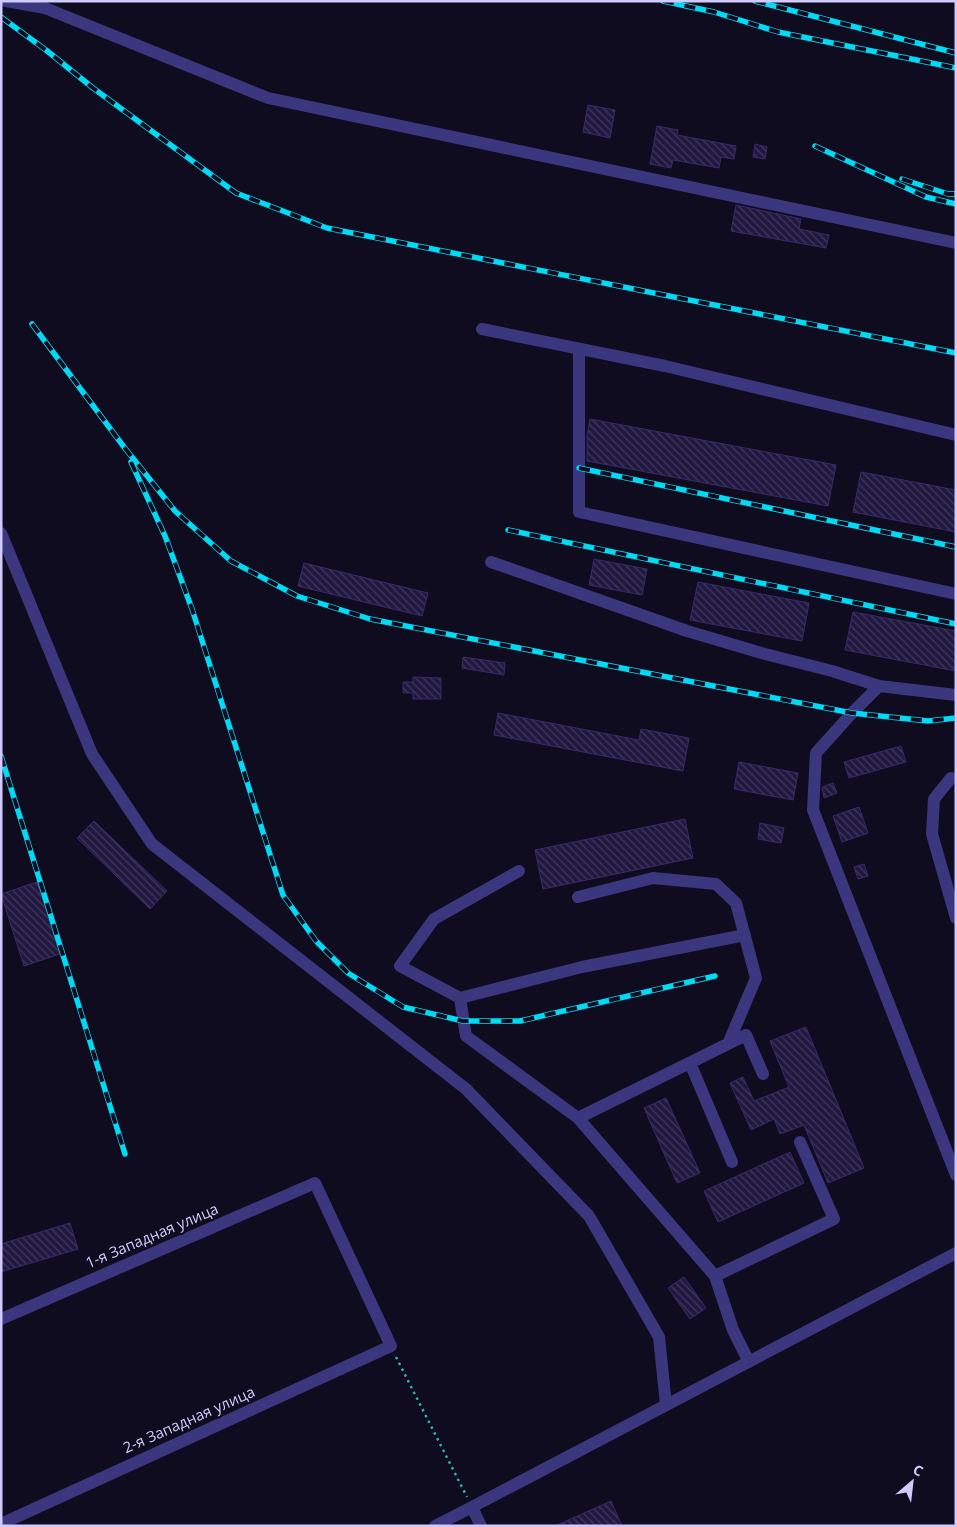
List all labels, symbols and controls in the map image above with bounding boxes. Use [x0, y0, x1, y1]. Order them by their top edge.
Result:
street label: 1-я Западная улица [82, 1198, 221, 1272]
street label: 2-я Западная улица [120, 1381, 258, 1457]
north arrow [887, 1457, 937, 1507]
text: С [910, 1460, 927, 1481]

